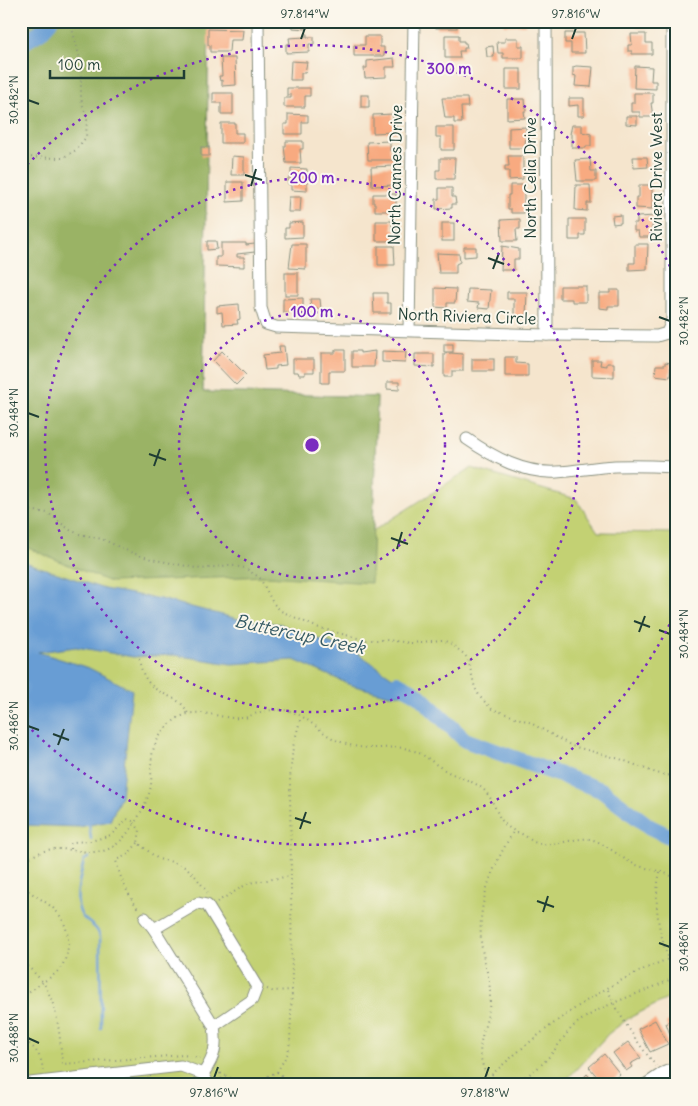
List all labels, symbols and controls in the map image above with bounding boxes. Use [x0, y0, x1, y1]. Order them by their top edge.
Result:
text: 97.814°W [281, 6, 329, 21]
text: 97.816°W [552, 6, 600, 21]
scale bar [50, 48, 184, 80]
text: 100 m [58, 55, 100, 74]
text: 300 m [427, 59, 472, 78]
text: 30.482°N [6, 75, 21, 125]
street label: North Cannes Drive [384, 105, 406, 245]
street label: Riviera Drive West [646, 111, 666, 242]
street label: North Celia Drive [520, 117, 540, 239]
text: 200 m [290, 168, 334, 187]
text: 30.482°N [676, 296, 691, 346]
text: 100 m [291, 302, 333, 321]
street label: North Riviera Circle [397, 304, 537, 328]
text: 30.484°N [6, 388, 21, 438]
centre of rings [303, 436, 321, 454]
water label: Buttercup Creek [233, 609, 369, 659]
text: 30.484°N [676, 609, 691, 659]
text: 30.486°N [6, 701, 21, 751]
text: 30.486°N [676, 922, 691, 972]
text: 30.488°N [6, 1013, 21, 1063]
text: 97.816°W [190, 1085, 238, 1100]
text: 97.818°W [461, 1085, 509, 1100]

